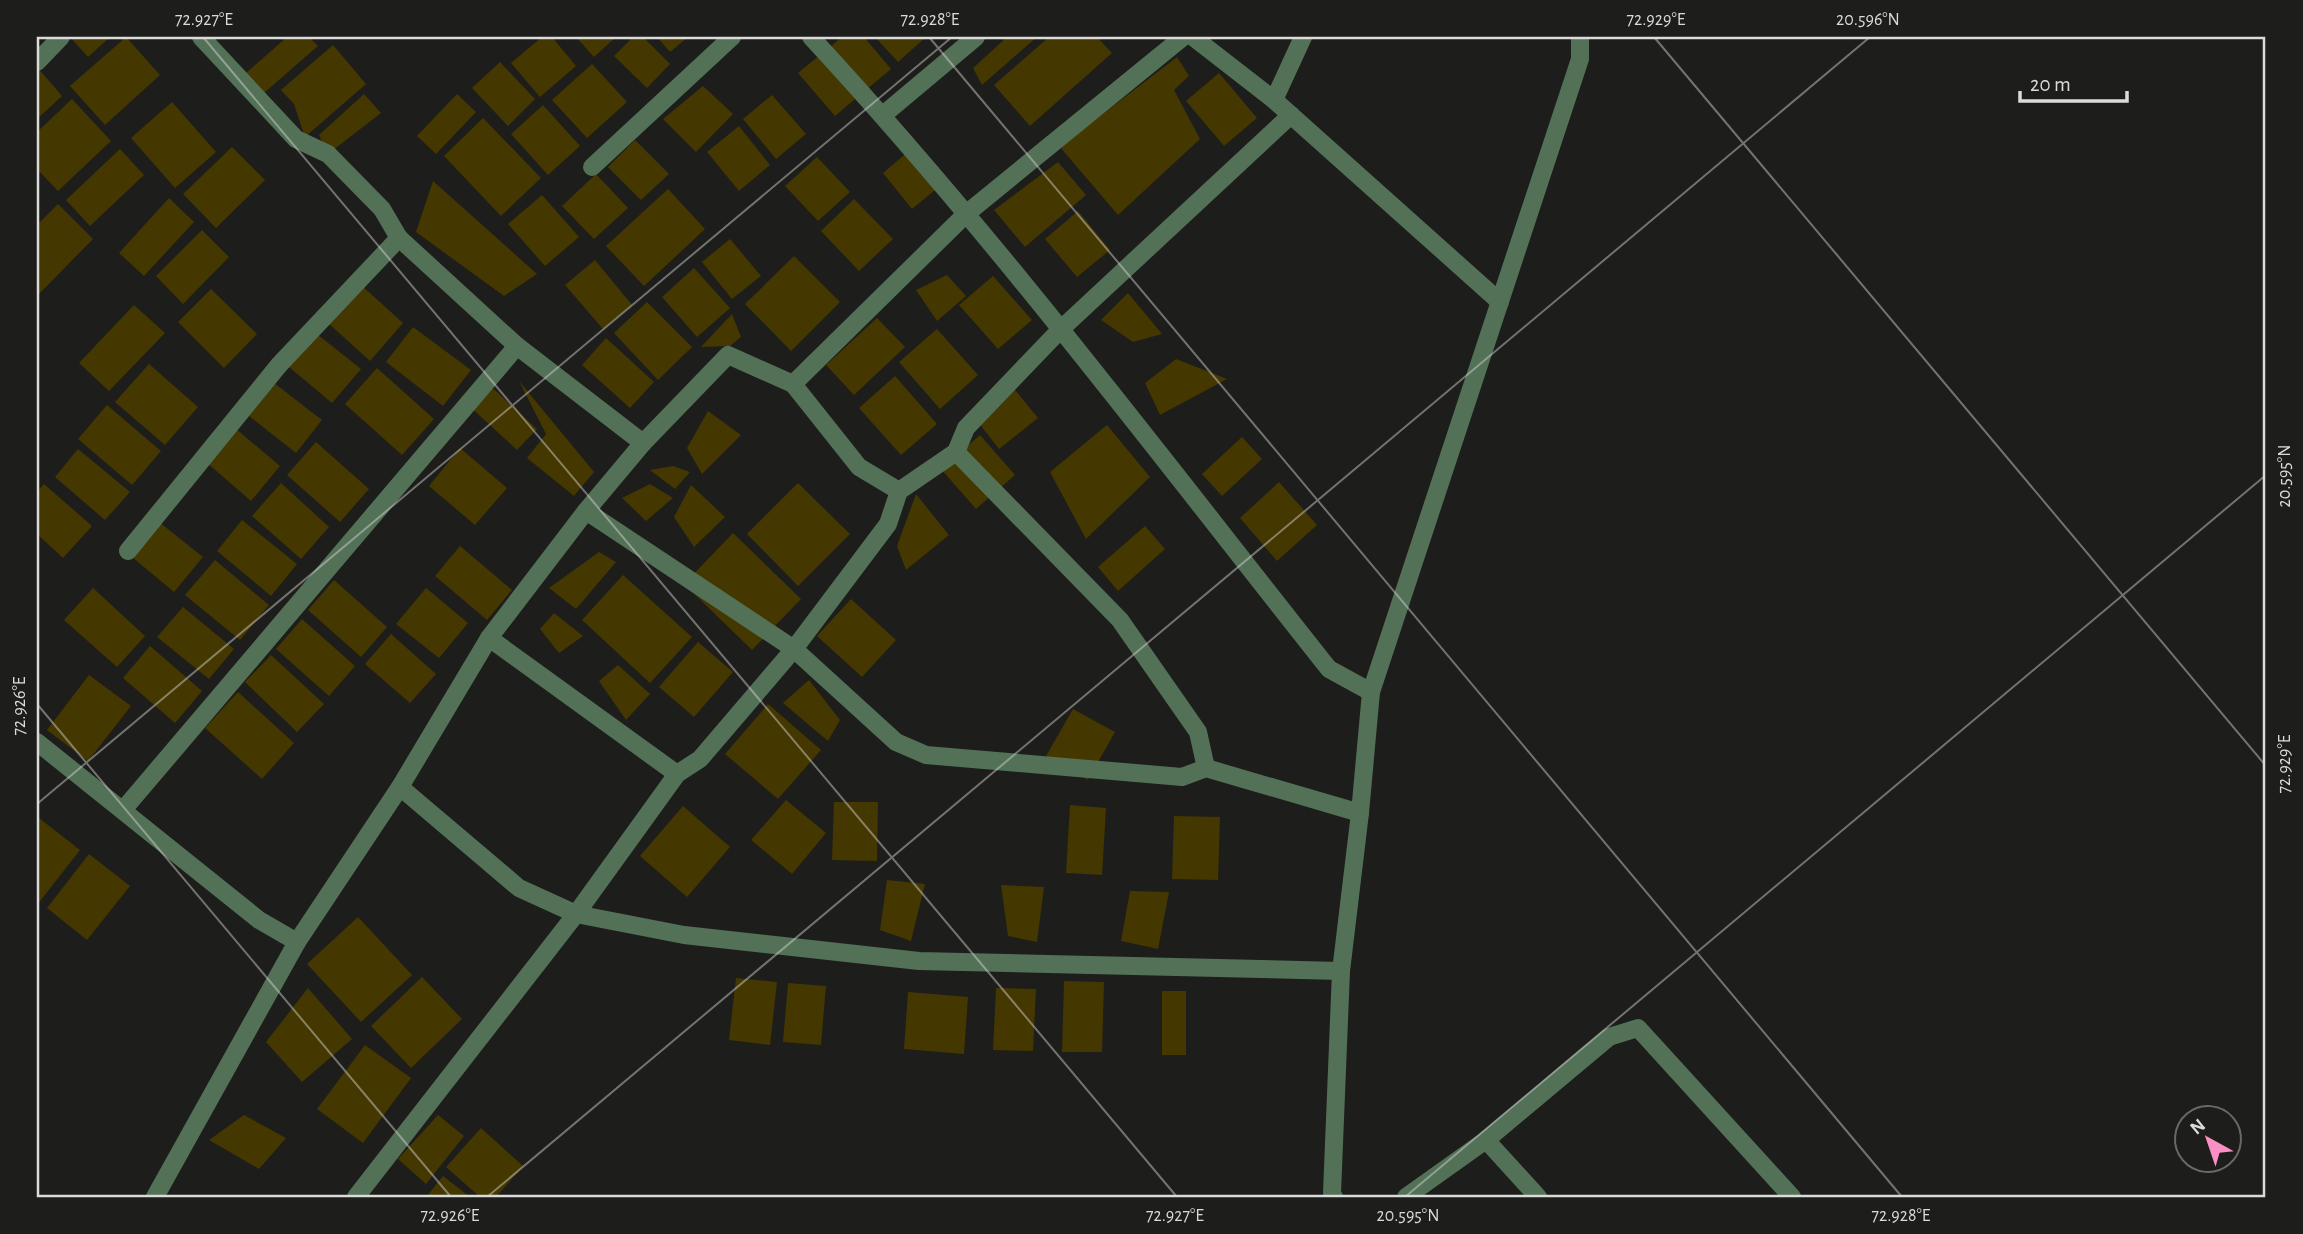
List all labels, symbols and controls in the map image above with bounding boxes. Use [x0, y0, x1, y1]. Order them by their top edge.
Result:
text: 72.927°E [175, 11, 233, 29]
text: 72.928°E [901, 11, 960, 29]
text: 72.929°E [1627, 11, 1686, 29]
text: 20.596°N [1836, 11, 1900, 29]
scale bar [2020, 60, 2126, 104]
text: 20 m [2030, 74, 2071, 95]
text: 20.595°N [2276, 445, 2294, 507]
text: 72.926°E [11, 676, 29, 735]
text: 72.929°E [2276, 734, 2294, 793]
north arrow [2174, 1104, 2244, 1174]
text: N [2187, 1116, 2209, 1139]
text: 72.926°E [421, 1207, 480, 1225]
text: 72.927°E [1146, 1207, 1204, 1225]
text: 20.595°N [1377, 1207, 1439, 1225]
text: 72.928°E [1872, 1207, 1931, 1225]

